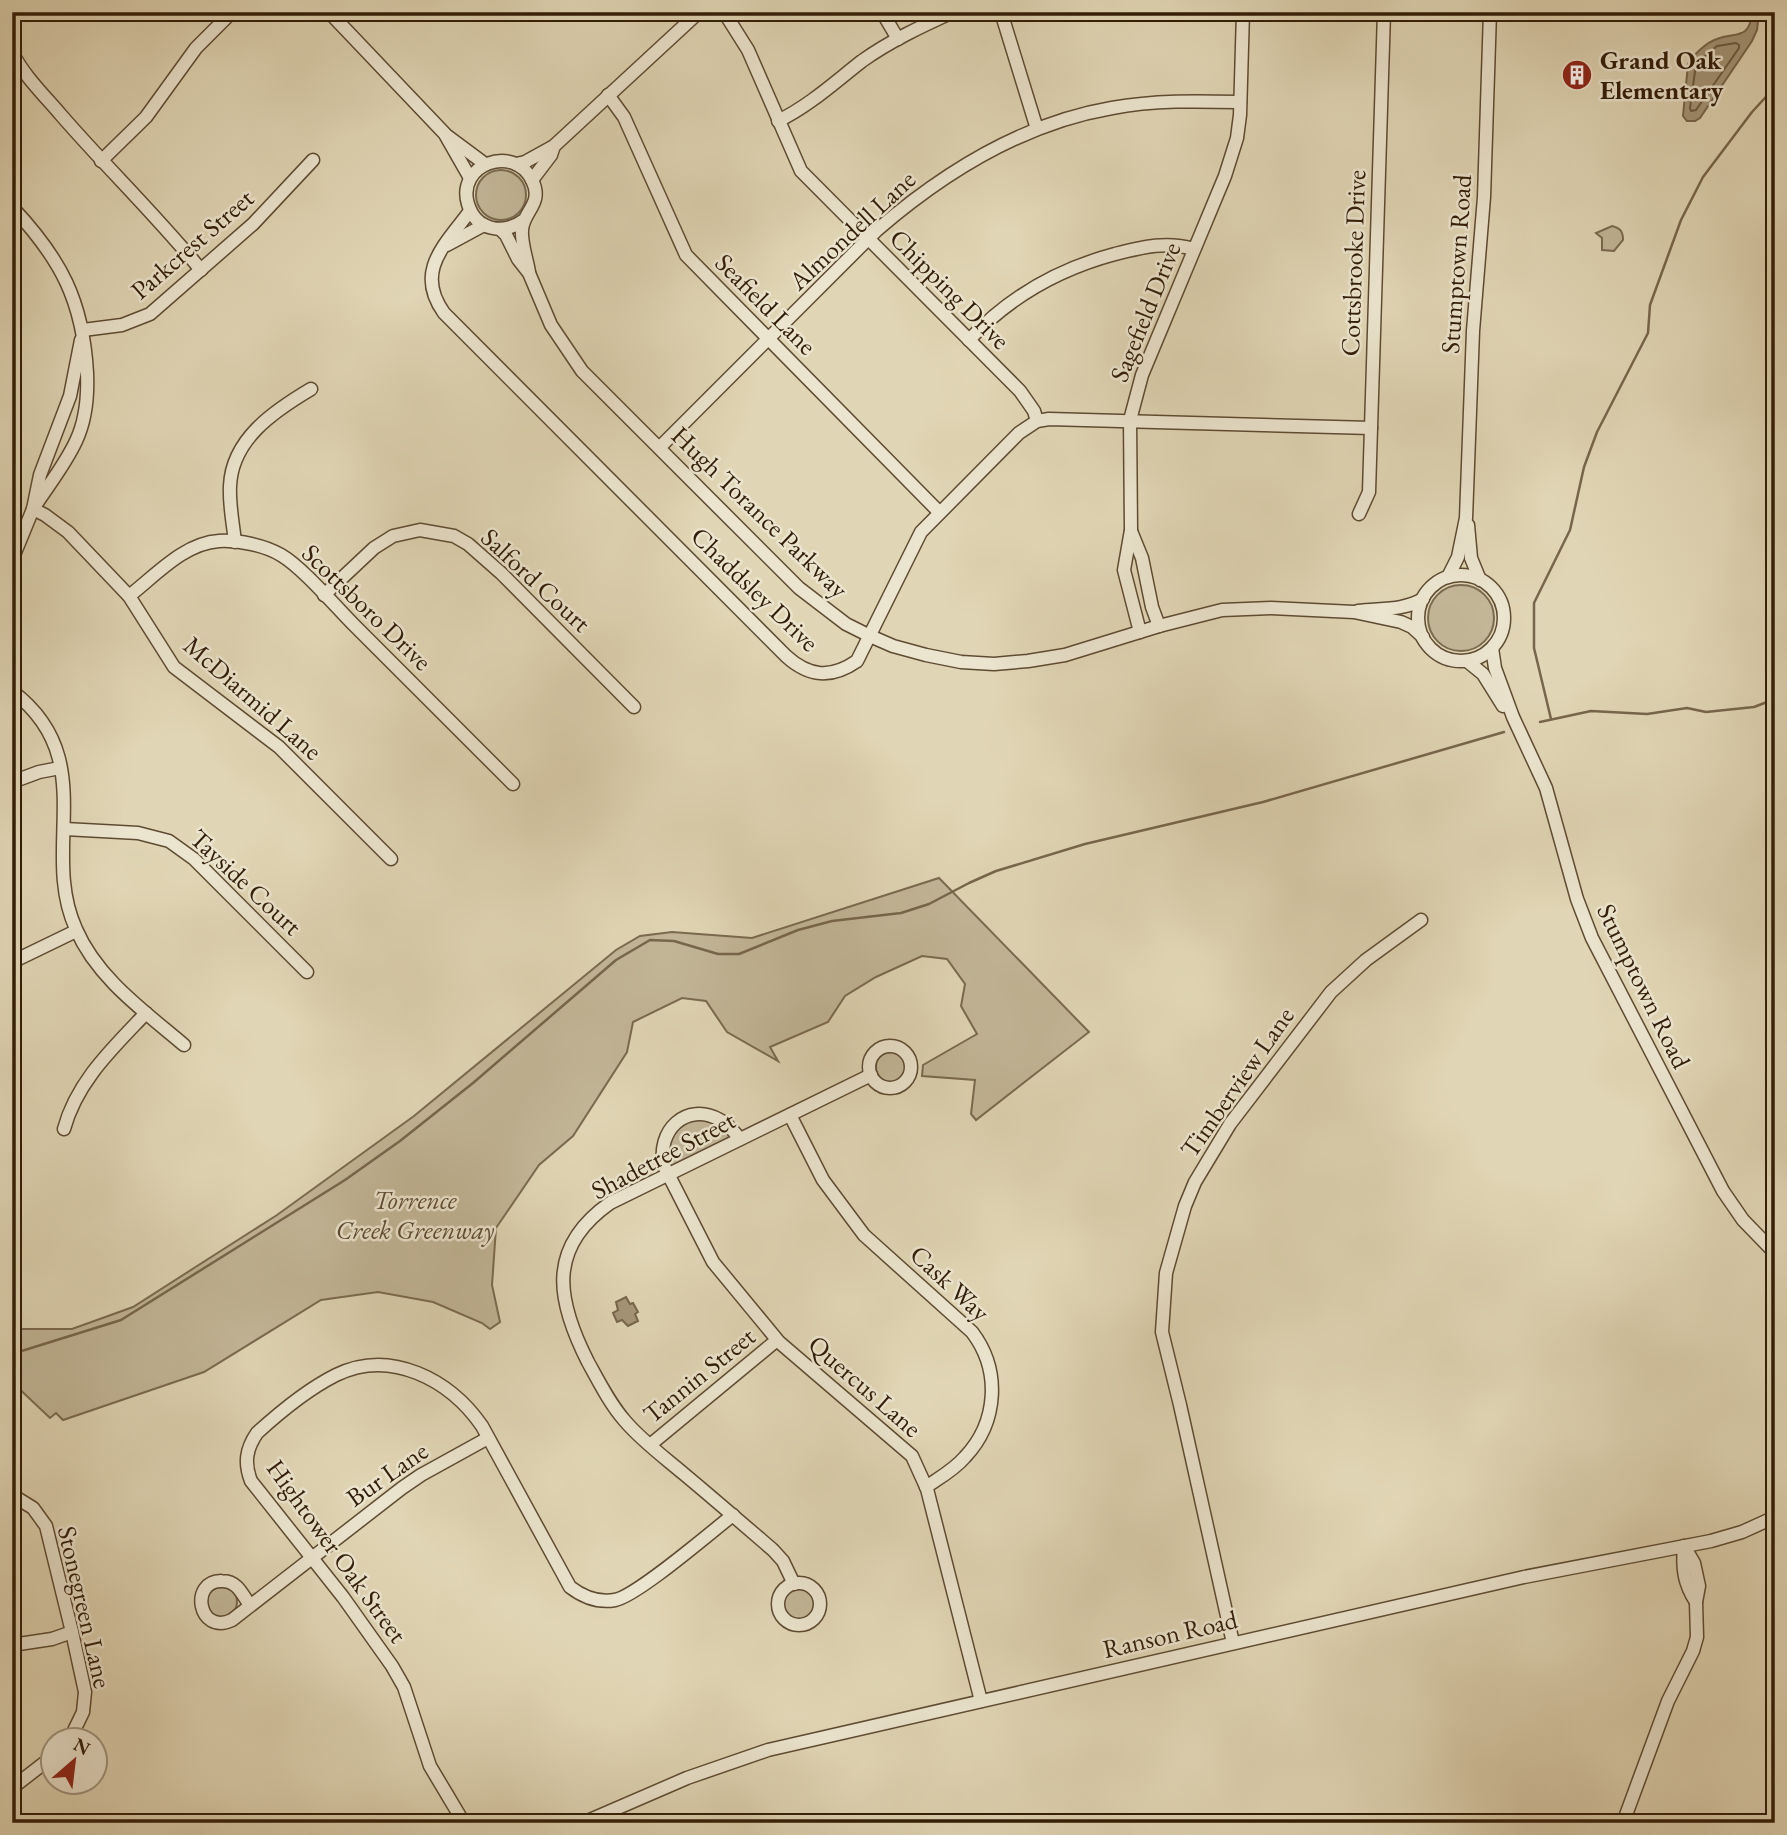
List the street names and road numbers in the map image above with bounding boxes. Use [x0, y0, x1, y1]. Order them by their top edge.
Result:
street label: Almondell Lane [781, 163, 923, 298]
street label: Cottsbrooke Drive [1333, 169, 1373, 357]
street label: Stumptown Road [1433, 172, 1479, 355]
street label: Parkcrest Street [123, 181, 261, 307]
street label: Chipping Drive [882, 221, 1018, 357]
street label: Sagefield Drive [1102, 237, 1188, 387]
street label: Seafield Lane [708, 246, 824, 362]
street label: Hugh Torance Parkway [664, 419, 856, 606]
street label: Chaddsley Drive [684, 519, 826, 659]
street label: Salford Court [474, 520, 598, 640]
street label: Scottsboro Drive [295, 536, 439, 678]
street label: McDiarmid Lane [177, 628, 329, 768]
street label: Tayside Court [183, 821, 309, 943]
street label: Stumptown Road [1589, 898, 1699, 1075]
street label: Timberview Lane [1172, 1000, 1302, 1164]
street label: Shadetree Street [585, 1103, 741, 1207]
street label: Cask Way [903, 1237, 998, 1329]
street label: Tannin Street [636, 1319, 762, 1431]
street label: Quercus Lane [801, 1327, 929, 1445]
street label: Bur Lane [339, 1434, 435, 1514]
street label: Hightower Oak Street [259, 1453, 415, 1649]
street label: Stonegreen Lane [50, 1523, 120, 1691]
street label: Ranson Road [1099, 1602, 1242, 1666]

